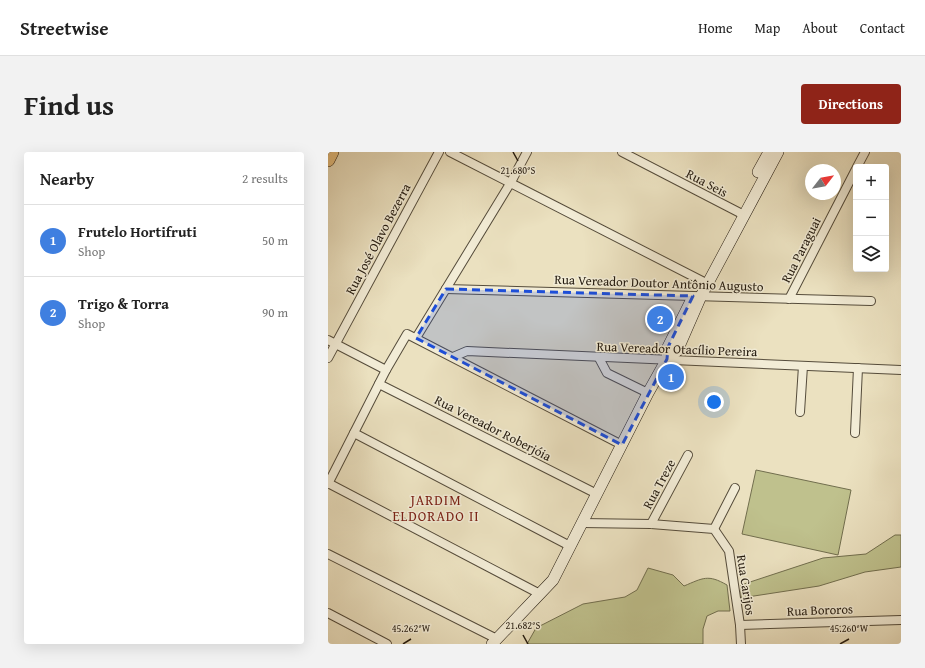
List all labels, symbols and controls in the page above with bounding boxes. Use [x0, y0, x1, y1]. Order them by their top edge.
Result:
text: Streetwise [20, 14, 109, 42]
text: Home [698, 18, 733, 38]
text: Map [755, 18, 780, 38]
text: About [802, 18, 838, 38]
text: Contact [860, 18, 905, 38]
text: Find us [24, 84, 114, 125]
button: Directions [801, 84, 901, 124]
text: 21.680°S [501, 163, 536, 178]
street label: Rua Seis [683, 164, 731, 202]
north arrow [805, 164, 841, 200]
map controls [853, 164, 889, 272]
button: + [853, 164, 889, 200]
text: Nearby [40, 166, 94, 191]
text: 2 results [242, 169, 288, 188]
street label: Rua José Olavo Bezerra [341, 179, 416, 298]
button: − [853, 200, 889, 236]
street label: Rua Paraguai [776, 214, 826, 286]
text: Frutelo Hortifruti [78, 221, 197, 242]
text: 1 [50, 231, 56, 250]
text: 50 m [262, 231, 288, 250]
button: layers [853, 236, 889, 272]
text: Shop [78, 242, 105, 261]
street label: Rua Vereador Doutor Antônio Augusto [554, 270, 764, 296]
text: Trigo & Torra [78, 293, 169, 314]
text: 2 [50, 303, 56, 322]
text: 90 m [262, 303, 288, 322]
pin: 2 [647, 304, 673, 334]
text: Shop [78, 314, 105, 333]
street label: Rua Vereador Otacílio Pereira [596, 337, 759, 361]
pin: 1 [658, 362, 684, 392]
street label: Rua Vereador Roberjóia [431, 390, 555, 466]
your location [704, 392, 724, 412]
street label: Rua Treze [638, 456, 680, 512]
district label: JARDIM ELDORADO II [392, 490, 480, 526]
street label: Rua Carijos [732, 553, 760, 617]
street label: Rua Bororos [787, 599, 853, 621]
text: 21.682°S [506, 618, 541, 633]
text: 45.262°W [392, 621, 431, 636]
text: 45.260°W [830, 621, 869, 636]

